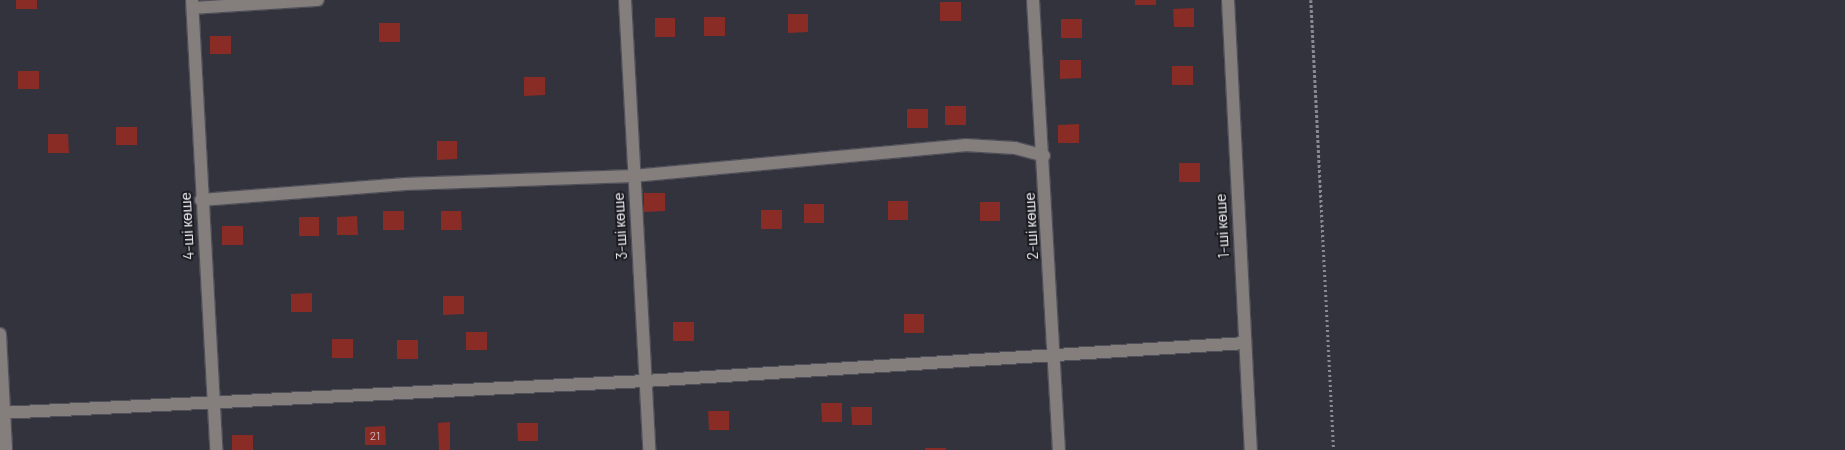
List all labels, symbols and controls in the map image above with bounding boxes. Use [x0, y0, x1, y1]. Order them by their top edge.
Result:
street label: 4-ші көше [176, 192, 198, 260]
street label: 3-ші көше [609, 192, 631, 260]
street label: 2-ші көше [1020, 192, 1042, 260]
street label: 1-ші көше [1211, 193, 1233, 259]
house number: 21 [370, 429, 380, 443]

